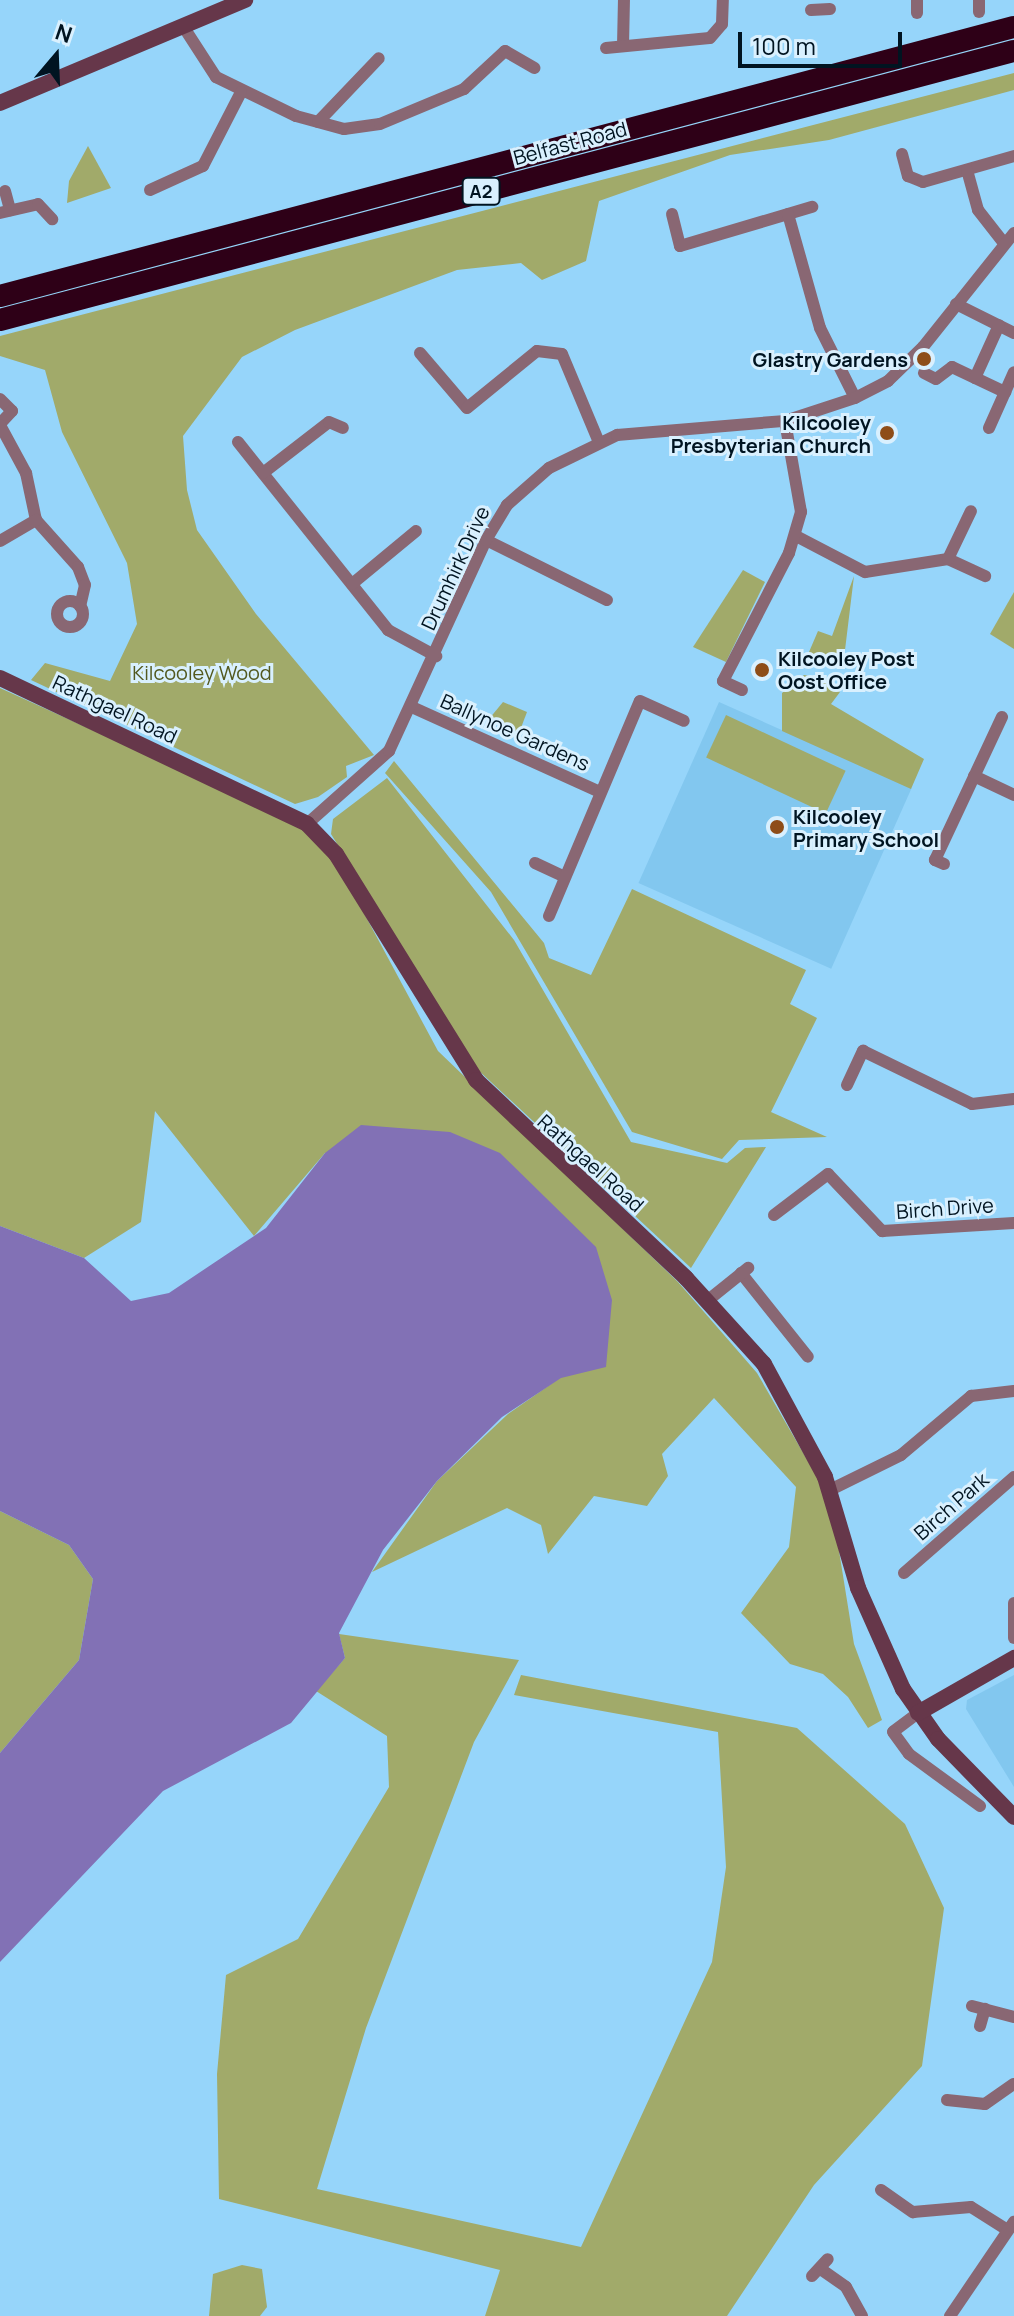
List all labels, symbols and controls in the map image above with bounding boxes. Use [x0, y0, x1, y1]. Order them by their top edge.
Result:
north arrow [16, 16, 96, 96]
scale bar [742, 16, 906, 66]
text: N [51, 17, 76, 50]
text: 100 m [752, 29, 816, 62]
street label: Belfast Road [511, 116, 629, 170]
road number: A2 [461, 177, 501, 205]
place label: Glastry Gardens [753, 347, 908, 371]
marker: Glastry Gardens [915, 350, 933, 368]
place label: Kilcooley Presbyterian Church [671, 410, 871, 457]
marker: Kilcooley Presbyterian Church [878, 424, 896, 442]
street label: Drumhirk Drive [416, 502, 494, 634]
place label: Kilcooley Post Oost Office [778, 646, 915, 693]
park label: Kilcooley Wood [132, 660, 272, 684]
marker: Kilcooley Post Oost Office [753, 661, 771, 679]
street label: Rathgael Road [49, 670, 181, 748]
street label: Ballynoe Gardens [437, 688, 593, 776]
place label: Kilcooley Primary School [793, 804, 939, 851]
marker: Kilcooley Primary School [768, 818, 786, 836]
street label: Rathgael Road [533, 1109, 649, 1217]
street label: Birch Drive [895, 1193, 995, 1223]
street label: Birch Park [909, 1467, 993, 1545]

